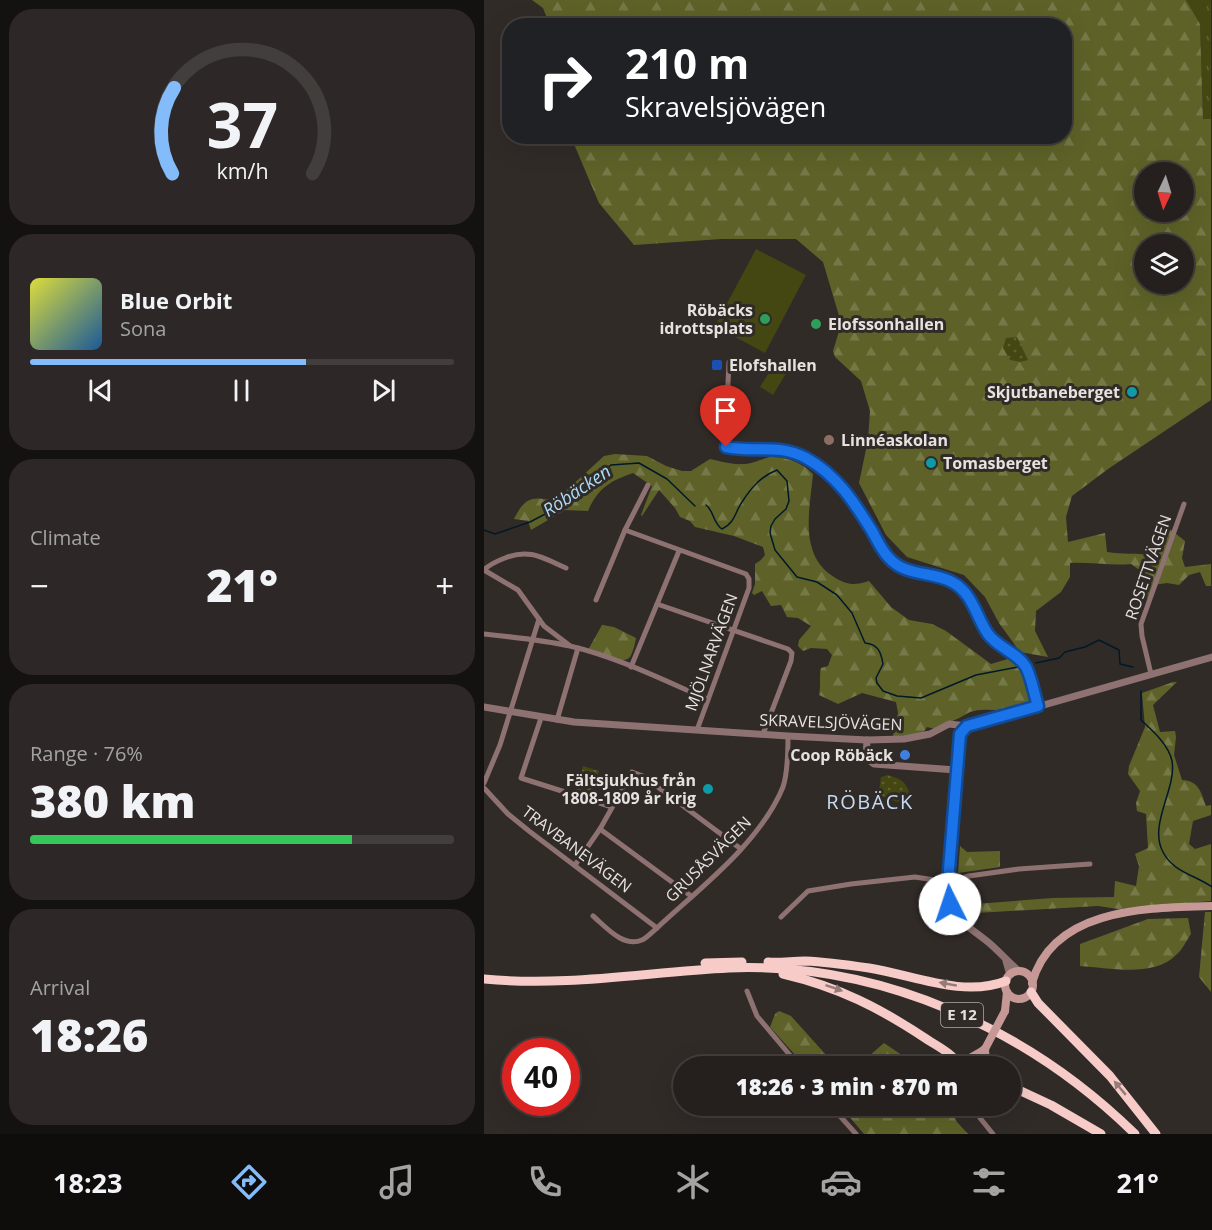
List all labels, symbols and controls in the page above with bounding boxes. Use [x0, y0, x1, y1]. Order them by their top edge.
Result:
text: 210 m [625, 34, 749, 91]
icon: right [526, 42, 604, 120]
text: 37 [206, 81, 278, 166]
text: Skravelsjövägen [625, 88, 826, 125]
text: km/h [216, 156, 268, 185]
north arrow [1134, 162, 1194, 222]
map controls [1134, 162, 1194, 294]
button: layers [1134, 234, 1194, 294]
text: Blue Orbit [120, 285, 232, 315]
place label: Röbäcks idrottsplats [659, 299, 753, 339]
marker: Röbäcks idrottsplats [758, 312, 772, 326]
place label: Elofssonhallen [828, 313, 944, 335]
text: Sona [120, 315, 166, 342]
marker: Elofssonhallen [809, 317, 823, 331]
place label: Elofshallen [729, 354, 817, 376]
marker: Elofshallen [710, 358, 724, 372]
icon: previous [84, 374, 117, 407]
icon: pause [225, 374, 258, 407]
icon: next [367, 374, 400, 407]
place label: Skjutbaneberget [987, 381, 1120, 403]
pin [700, 385, 751, 447]
marker: Skjutbaneberget [1125, 385, 1139, 399]
icon: arrive [709, 394, 742, 427]
place label: Linnéaskolan [841, 429, 948, 451]
marker: Linnéaskolan [822, 433, 836, 447]
place label: Tomasberget [943, 452, 1048, 474]
marker: Tomasberget [924, 456, 938, 470]
water label: Röbäcken [538, 459, 615, 522]
street label: ROSETTVÄGEN [1120, 511, 1176, 623]
text: Climate [30, 524, 101, 551]
text: 21° [206, 554, 278, 615]
text: − [30, 563, 49, 608]
text: + [435, 563, 454, 608]
street label: MJÖLNARVÄGEN [680, 590, 742, 714]
street label: SKRAVELSJÖVÄGEN [759, 709, 903, 735]
text: Range · 76% [30, 740, 143, 767]
place label: Coop Röbäck [790, 744, 893, 766]
marker: Coop Röbäck [898, 748, 912, 762]
place label: Fältsjukhus från 1808-1809 år krig [561, 769, 696, 809]
text: 380 km [30, 770, 195, 831]
marker: Fältsjukhus från 1808-1809 år krig [701, 782, 715, 796]
district label: RÖBÄCK [826, 788, 914, 815]
street label: TRAVBANEVÄGEN [518, 801, 636, 897]
street label: GRUSÅSVÄGEN [660, 811, 756, 907]
position arrow [918, 872, 982, 936]
text: Arrival [30, 974, 90, 1001]
one-way arrow [939, 979, 958, 988]
one-way arrow [825, 984, 843, 994]
road number: E 12 [941, 1003, 983, 1027]
text: 18:26 [30, 1004, 148, 1065]
speed limit sign: 40 [502, 1038, 580, 1116]
text: 18:26 · 3 min · 870 m [736, 1071, 958, 1101]
one-way arrow [1114, 1081, 1127, 1096]
icon: directions [228, 1161, 270, 1203]
icon: music [376, 1161, 418, 1203]
icon: phone [524, 1161, 566, 1203]
icon: climate [672, 1161, 714, 1203]
icon: car [820, 1161, 862, 1203]
icon: filters [968, 1161, 1010, 1203]
text: 18:23 [53, 1164, 122, 1201]
text: 21° [1116, 1164, 1159, 1201]

